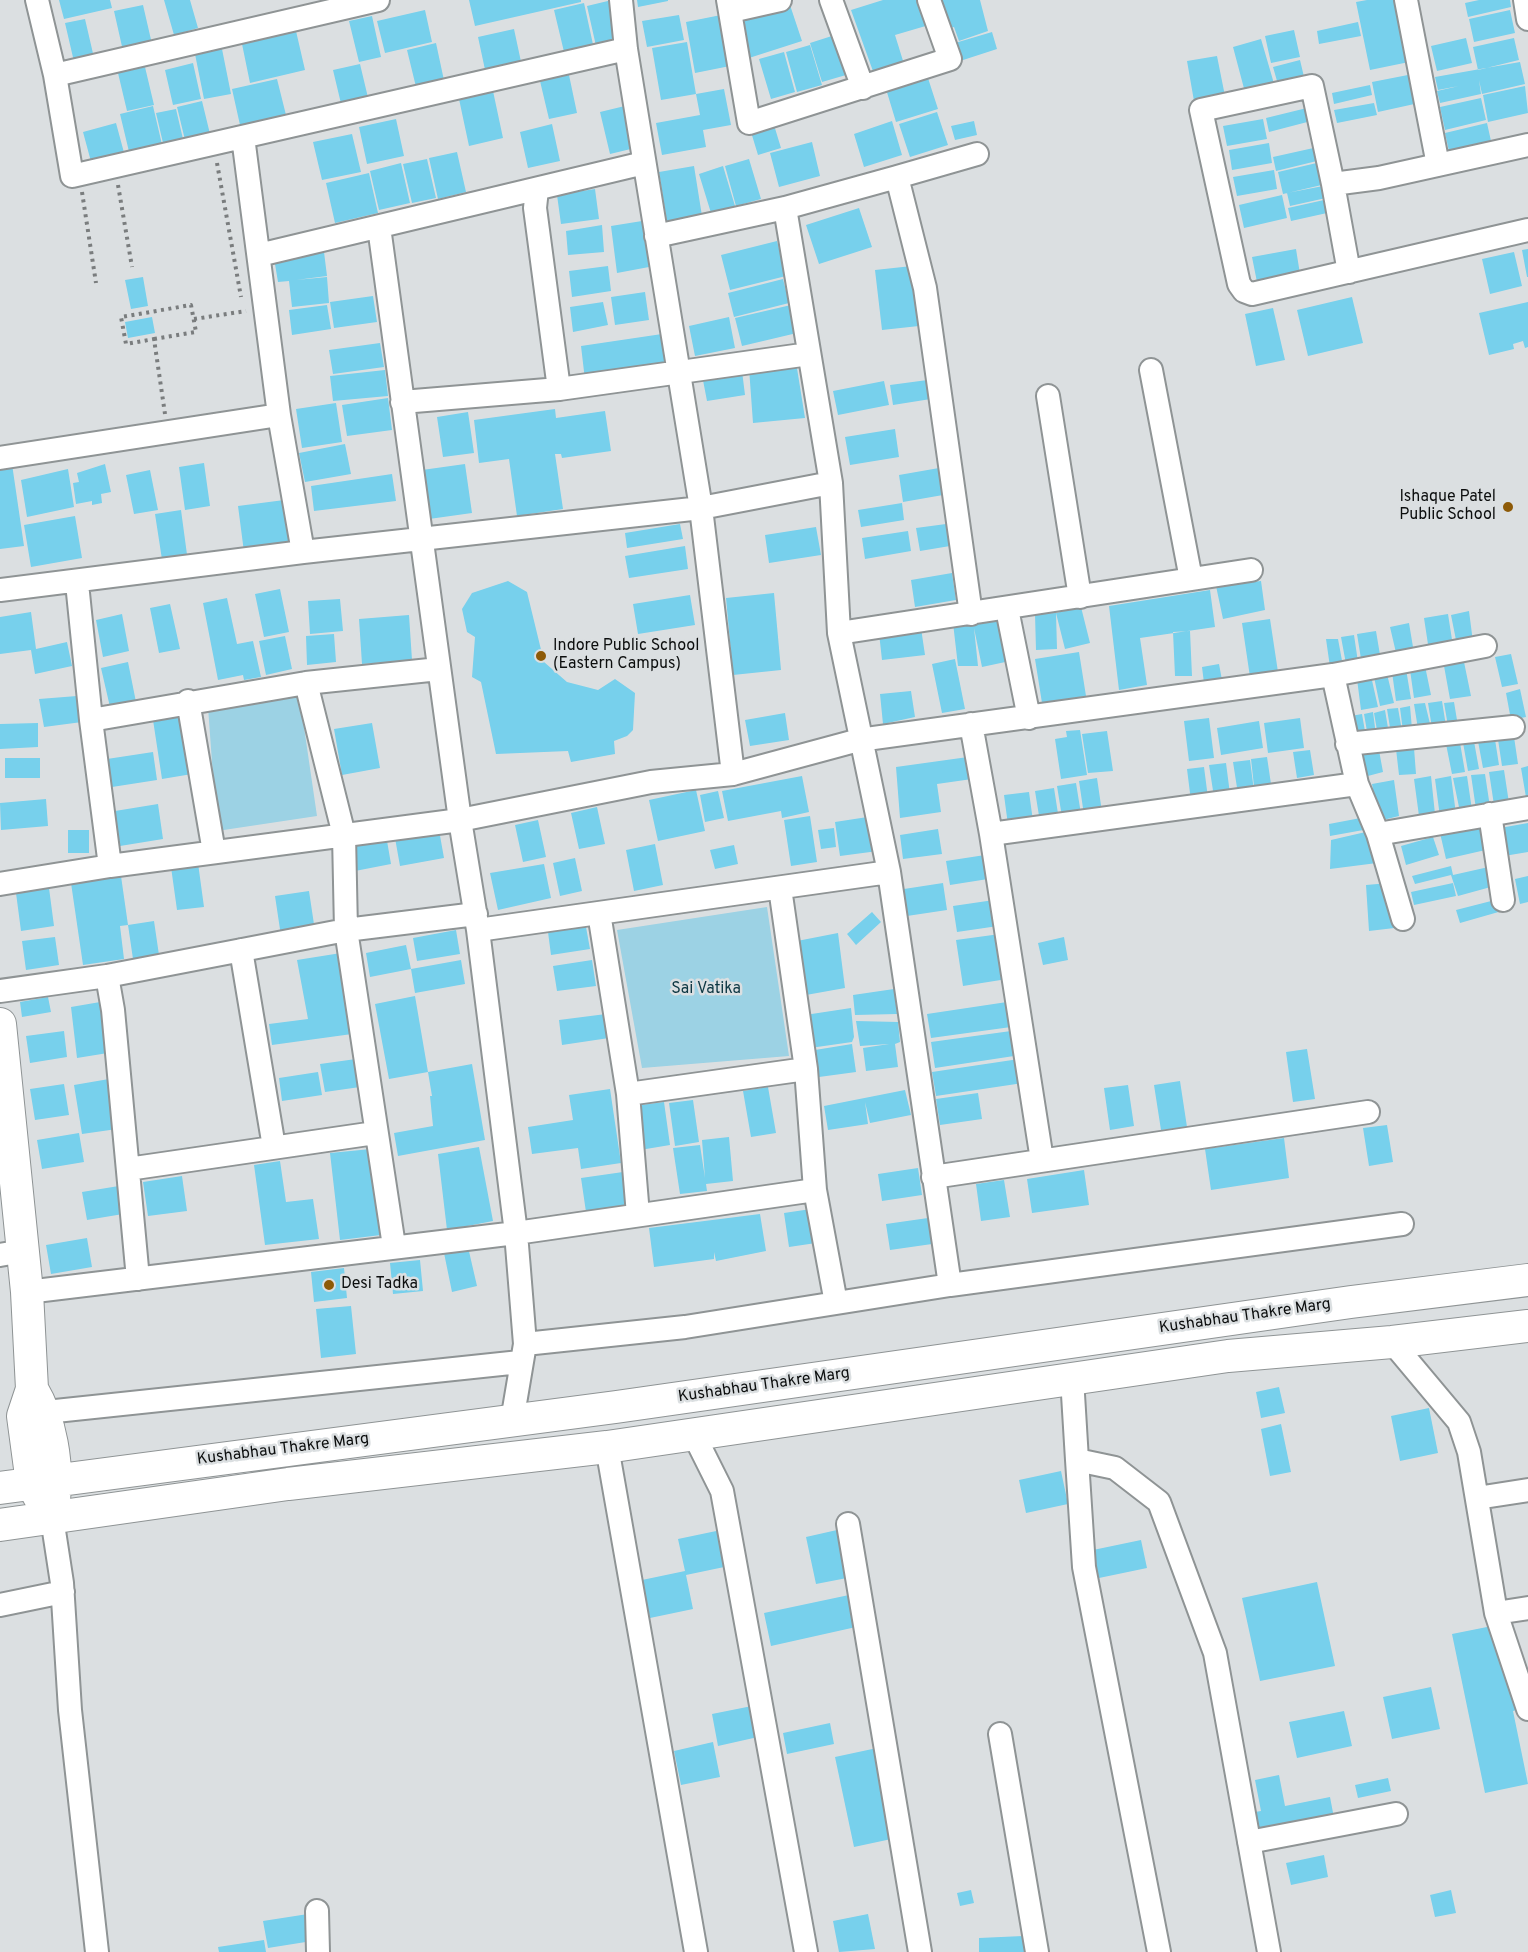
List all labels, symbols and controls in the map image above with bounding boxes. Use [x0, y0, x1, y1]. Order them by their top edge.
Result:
place label: Ishaque Patel Public School [1399, 488, 1496, 526]
marker: Ishaque Patel Public School [1501, 500, 1515, 514]
place label: Indore Public School (Eastern Campus) [553, 637, 699, 675]
marker: Indore Public School (Eastern Campus) [534, 649, 548, 663]
park label: Sai Vatika [671, 980, 741, 1000]
place label: Desi Tadka [341, 1275, 418, 1295]
marker: Desi Tadka [322, 1278, 336, 1292]
street label: Kushabhau Thakre Marg [1158, 1295, 1332, 1339]
street label: Kushabhau Thakre Marg [677, 1364, 851, 1408]
street label: Kushabhau Thakre Marg [196, 1430, 370, 1470]

